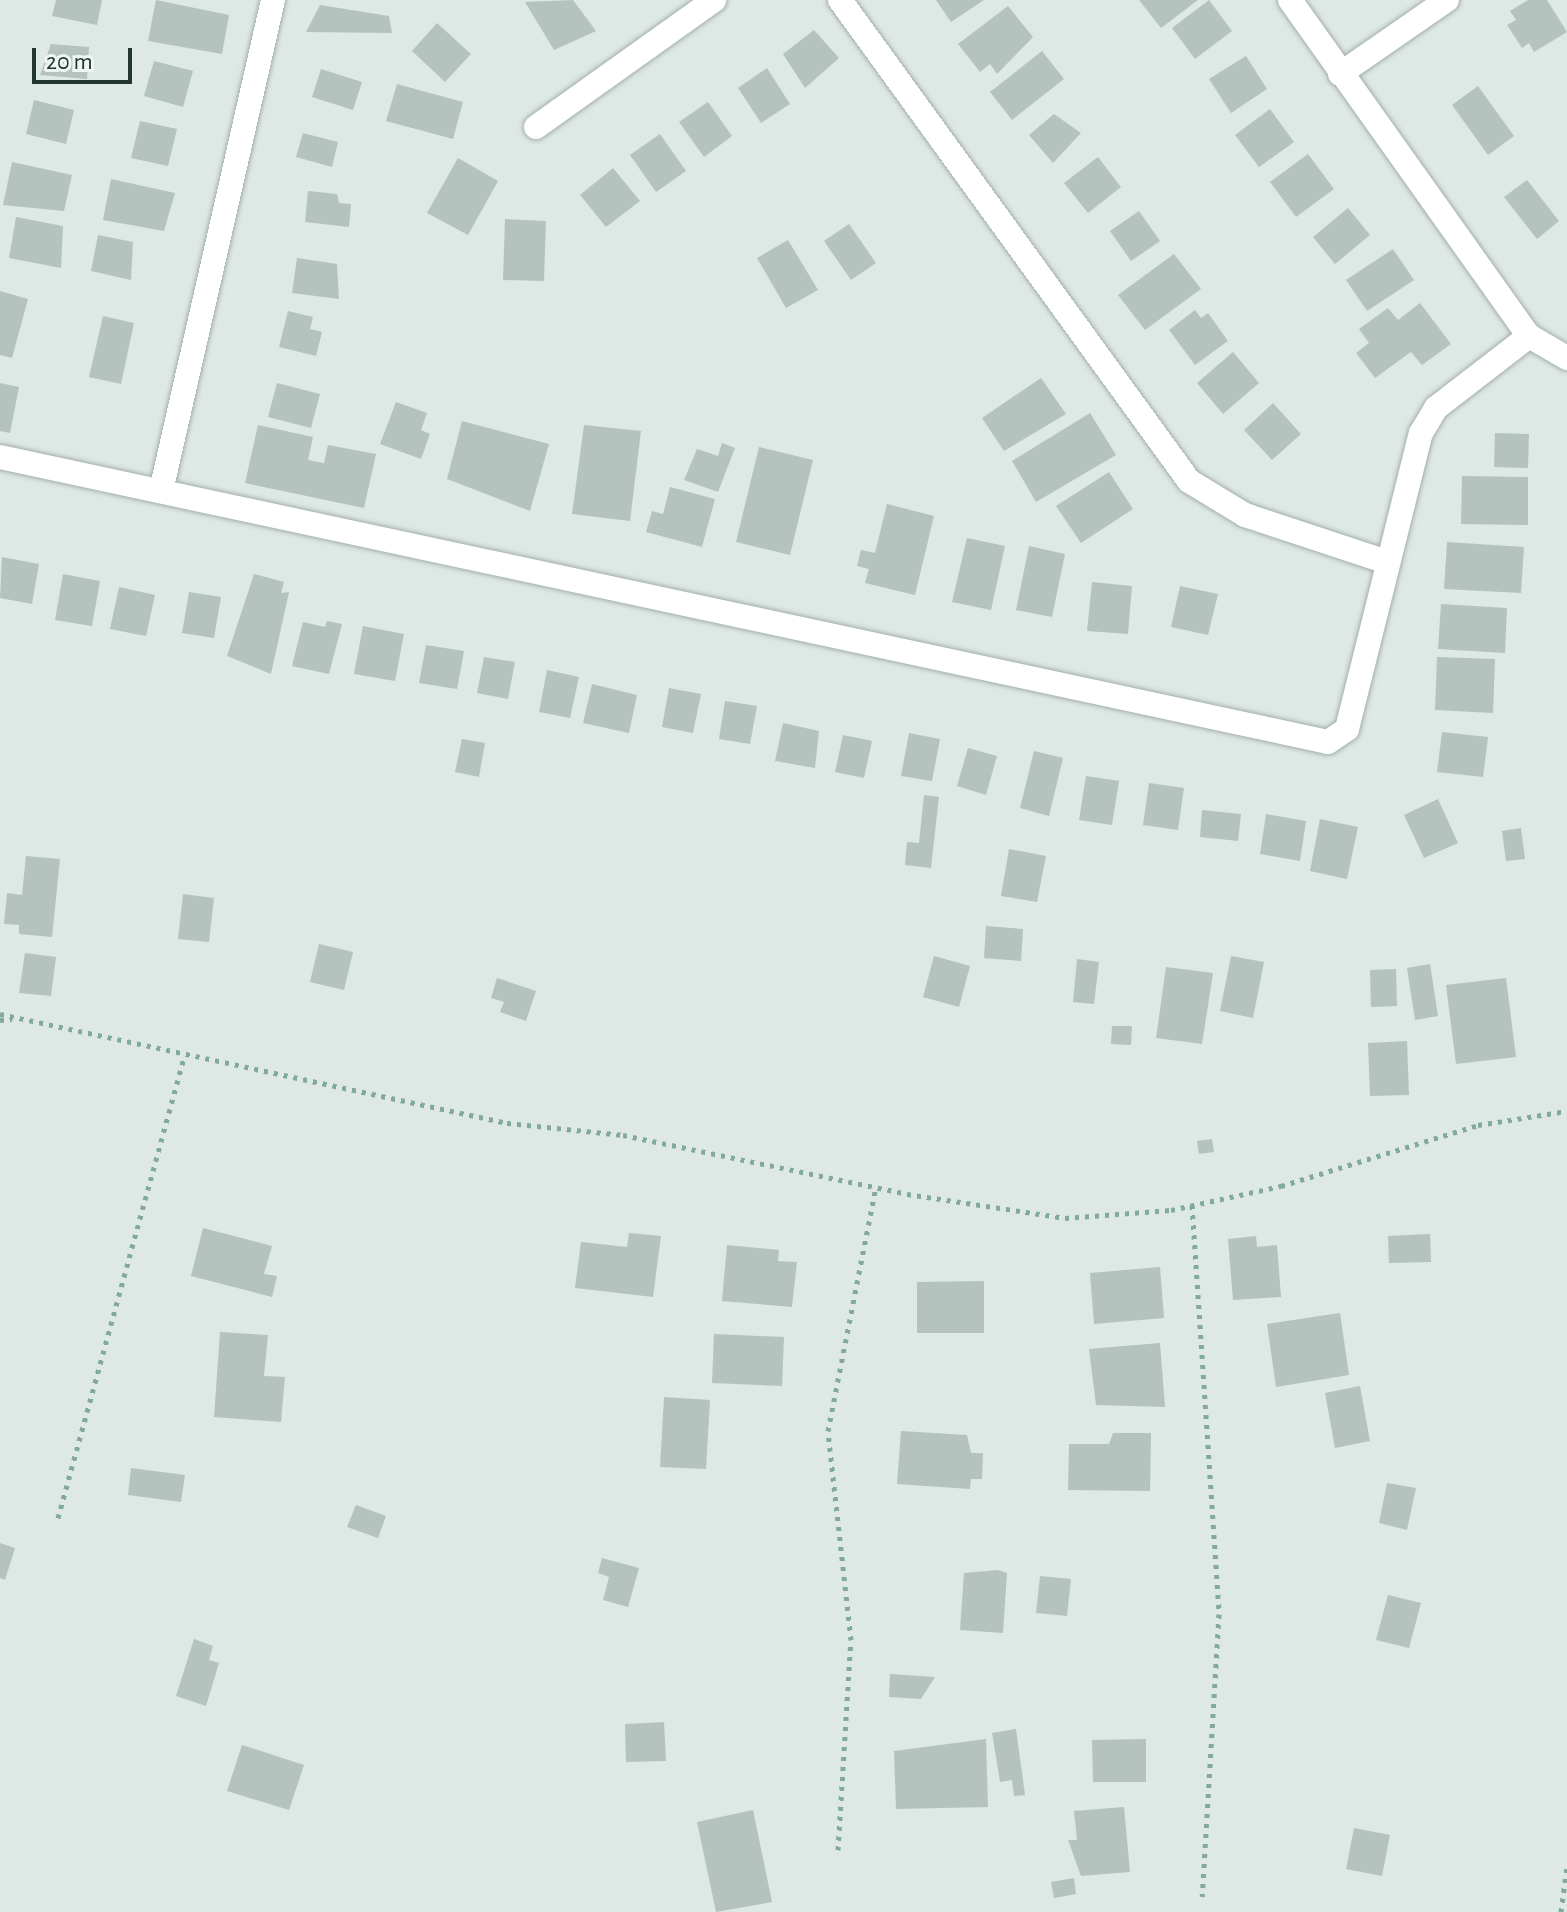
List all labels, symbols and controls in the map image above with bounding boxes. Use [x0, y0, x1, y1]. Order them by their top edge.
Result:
scale bar [36, 32, 136, 82]
text: 20 m [46, 50, 93, 74]

